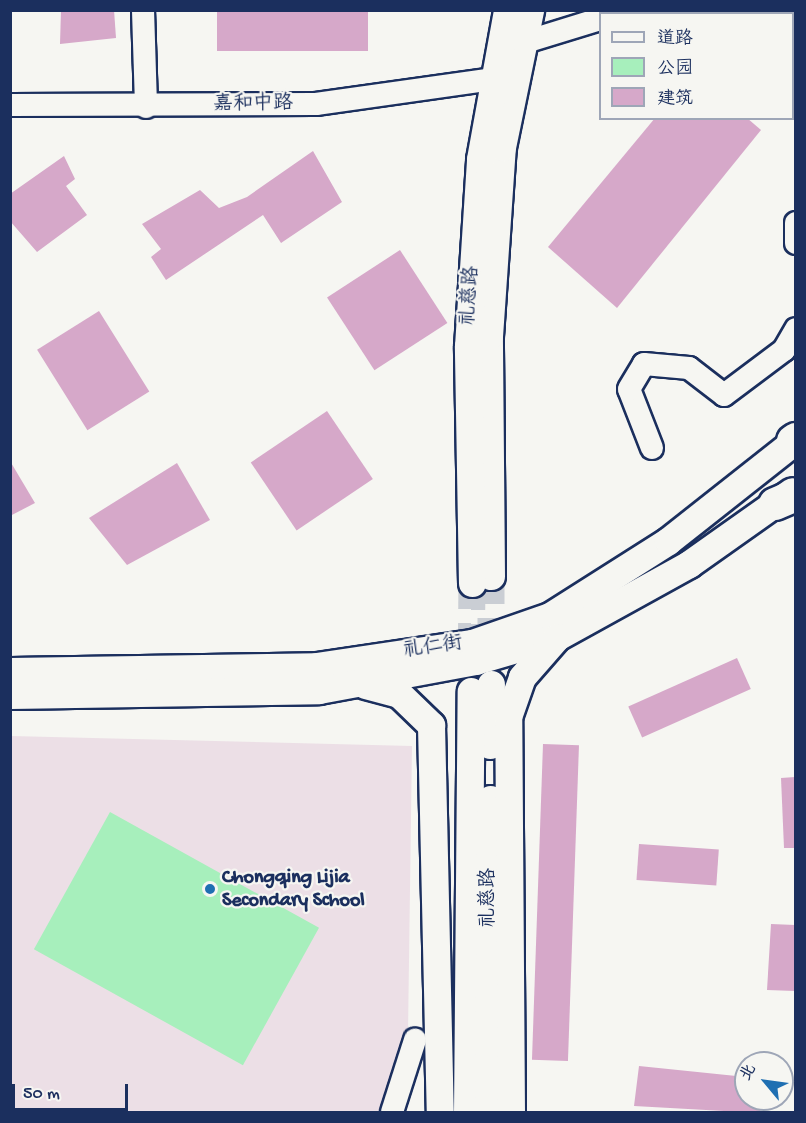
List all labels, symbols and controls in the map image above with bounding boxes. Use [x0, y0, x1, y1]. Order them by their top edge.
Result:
legend [599, 12, 794, 120]
text: 道路 [657, 29, 693, 50]
text: 公园 [657, 59, 693, 80]
text: 建筑 [657, 89, 693, 110]
street label: 嘉和中路 [213, 92, 293, 118]
street label: 礼慈路 [457, 265, 485, 327]
street label: 礼仁街 [402, 632, 464, 664]
place label: Chongqing Lijia Secondary School [222, 866, 365, 913]
street label: 礼慈路 [477, 868, 501, 928]
marker: Chongqing Lijia Secondary School [203, 882, 217, 896]
north arrow [734, 1051, 794, 1111]
text: 北 [737, 1061, 762, 1085]
scale bar [15, 1072, 130, 1110]
text: 50 m [23, 1084, 60, 1105]

